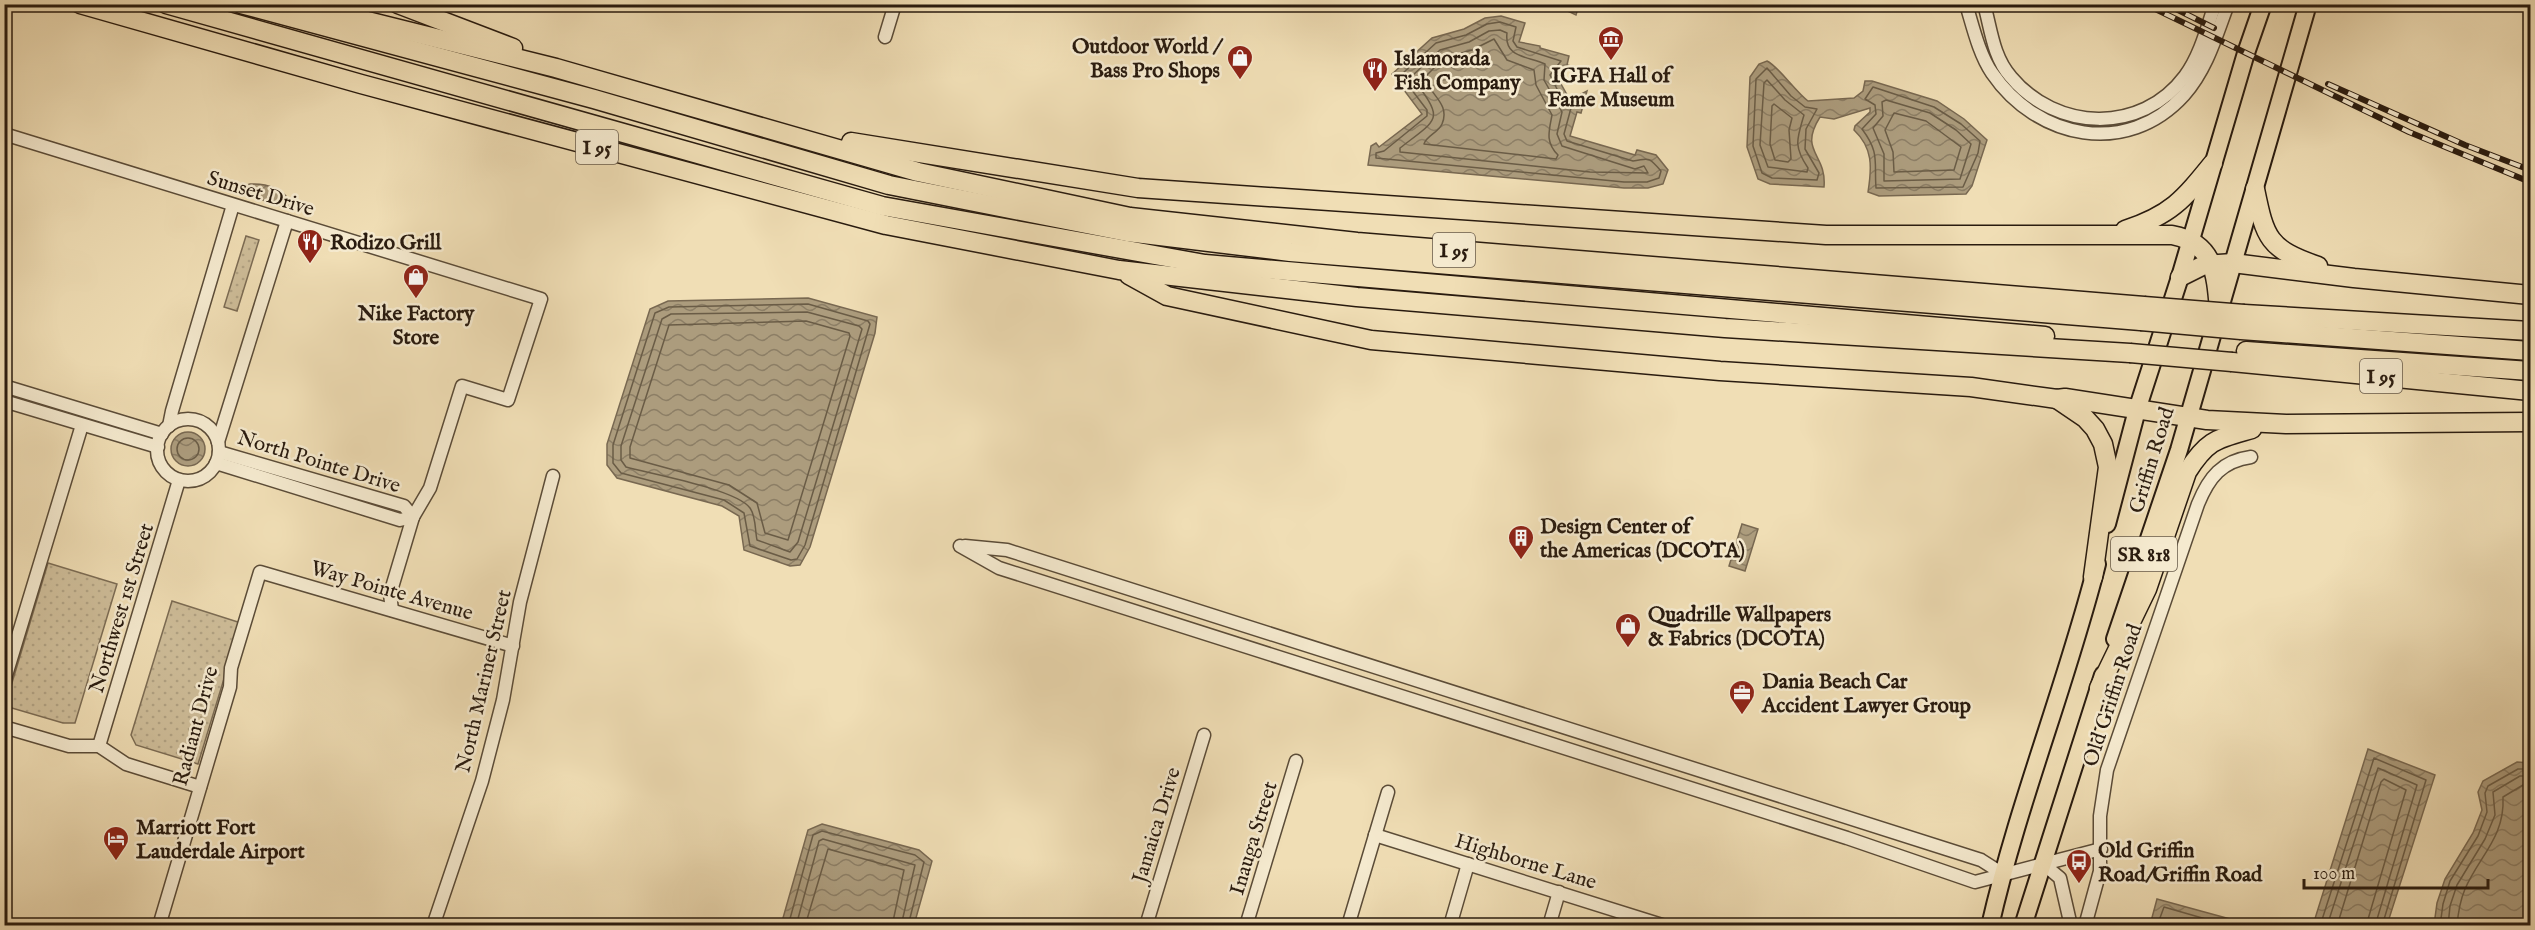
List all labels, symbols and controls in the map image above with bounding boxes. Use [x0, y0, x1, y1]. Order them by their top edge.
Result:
museum icon: IGFA Hall of Fame Museum [1596, 24, 1626, 62]
place label: Outdoor World / Bass Pro Shops [1072, 34, 1224, 85]
shop icon: Outdoor World / Bass Pro Shops [1225, 43, 1255, 81]
place label: Islamorada Fish Company [1394, 46, 1521, 97]
restaurant icon: Islamorada Fish Company [1360, 55, 1390, 93]
place label: IGFA Hall of Fame Museum [1547, 63, 1675, 114]
road number: I 95 [576, 130, 618, 164]
street label: Sunset Drive [204, 165, 318, 224]
restaurant icon: Rodizo Grill [295, 227, 325, 265]
place label: Rodizo Grill [330, 230, 442, 257]
road number: I 95 [1433, 233, 1475, 267]
shop icon: Nike Factory Store [401, 262, 431, 300]
place label: Nike Factory Store [357, 301, 475, 352]
road number: I 95 [2360, 359, 2402, 393]
street label: Griffin Road [2123, 403, 2182, 517]
street label: North Pointe Drive [234, 425, 404, 500]
place label: Design Center of the Americas (DCOTA) [1539, 514, 1745, 565]
street label: Northwest 1st Street [84, 520, 161, 697]
building icon: Design Center of the Americas (DCOTA) [1506, 523, 1536, 561]
road number: SR 818 [2111, 537, 2177, 571]
street label: Way Pointe Avenue [307, 555, 476, 628]
street label: North Mariner Street [450, 587, 519, 775]
place label: Quadrille Wallpapers & Fabrics (DCOTA) [1648, 602, 1831, 653]
shop icon: Quadrille Wallpapers & Fabrics (DCOTA) [1613, 611, 1643, 649]
street label: Old Griffin Road [2078, 620, 2149, 770]
street label: Radiant Drive [168, 663, 225, 789]
place label: Dania Beach Car Accident Lawyer Group [1761, 669, 1972, 720]
office icon: Dania Beach Car Accident Lawyer Group [1727, 678, 1757, 716]
street label: Jamaica Drive [1126, 764, 1188, 888]
street label: Inauga Street [1224, 778, 1285, 899]
place label: Marriott Fort Lauderdale Airport [136, 815, 305, 866]
hotel icon: Marriott Fort Lauderdale Airport [101, 824, 131, 862]
street label: Highborne Lane [1451, 828, 1600, 897]
place label: Old Griffin Road/Griffin Road [2098, 838, 2263, 889]
bus stop icon: Old Griffin Road/Griffin Road [2064, 847, 2094, 885]
scale bar [2304, 852, 2488, 890]
text: 100 m [2313, 863, 2355, 886]

